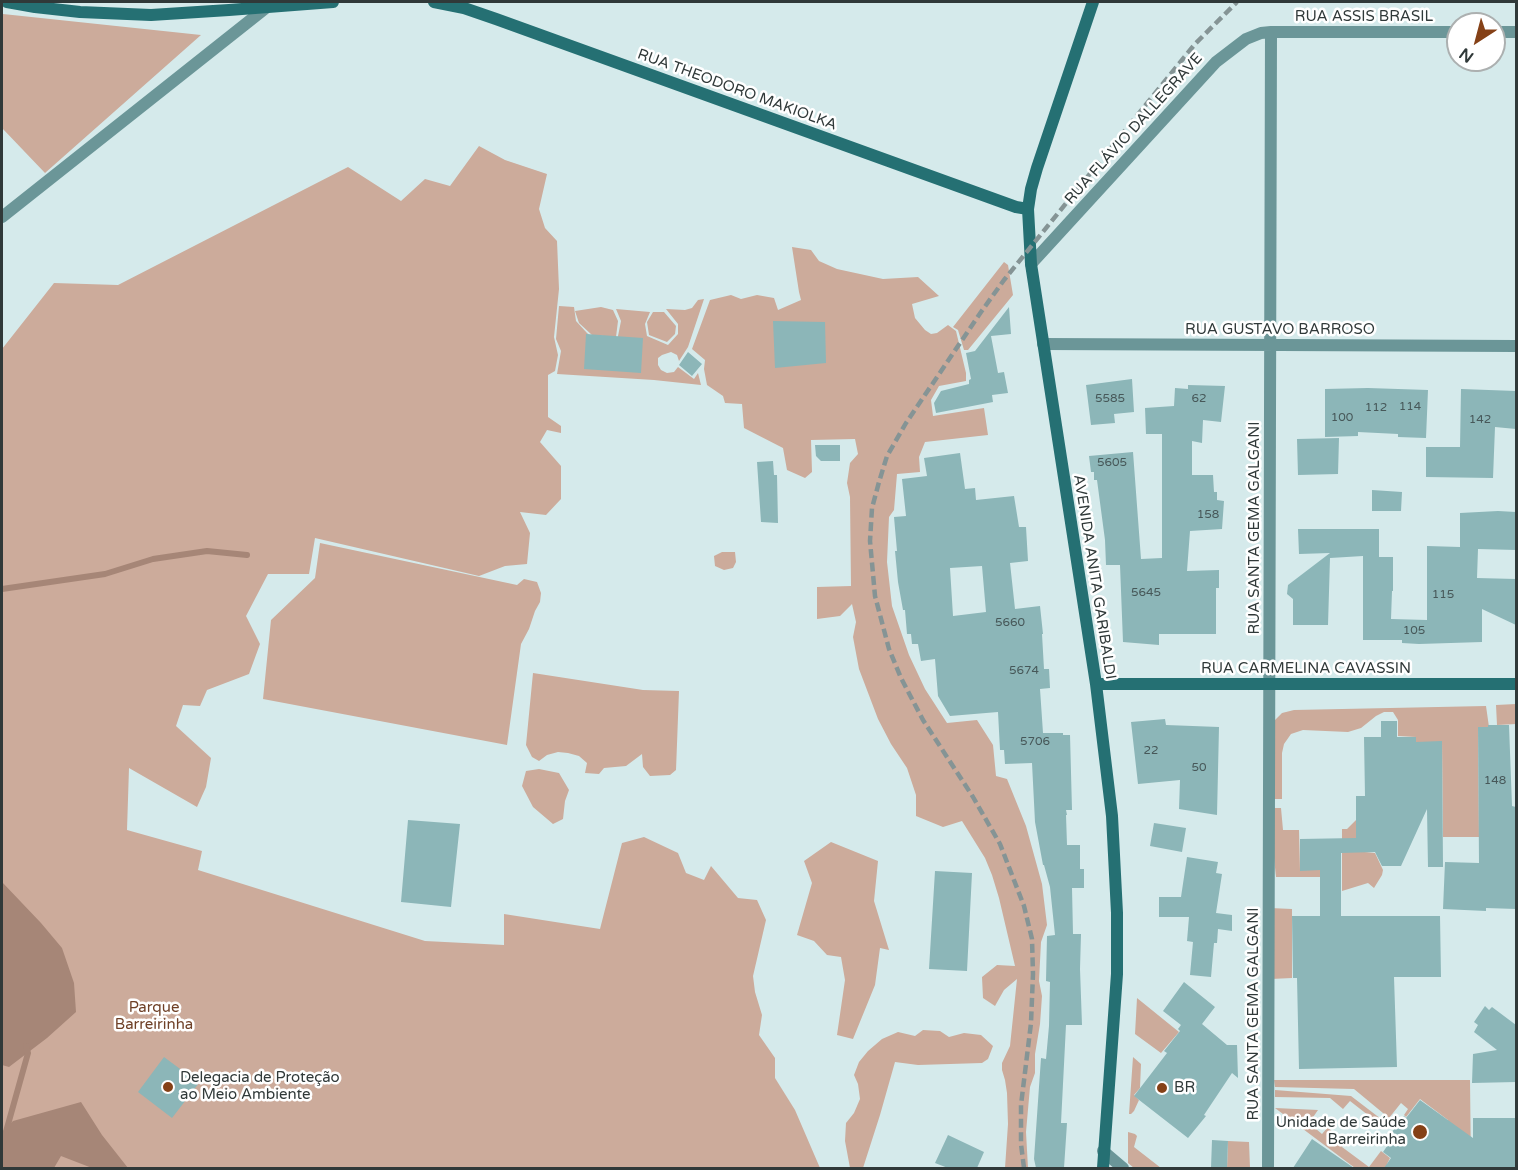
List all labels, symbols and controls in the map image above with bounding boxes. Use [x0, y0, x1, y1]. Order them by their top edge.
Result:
street label: RUA ASSIS BRASIL [1295, 8, 1433, 26]
north arrow [1446, 12, 1506, 72]
text: N [1456, 43, 1478, 67]
street label: RUA THEODORO MAKIOLKA [635, 45, 839, 135]
street label: RUA FLÁVIO DALLEGRAVE [1061, 50, 1207, 208]
street label: RUA GUSTAVO BARROSO [1185, 321, 1375, 339]
house number: 5585 [1095, 392, 1125, 406]
house number: 62 [1191, 392, 1207, 406]
house number: 114 [1399, 400, 1421, 414]
house number: 112 [1365, 401, 1387, 415]
house number: 100 [1331, 411, 1353, 425]
house number: 142 [1469, 413, 1491, 427]
street label: RUA SANTA GEMA GALGANI [1246, 421, 1264, 635]
house number: 5605 [1097, 456, 1127, 470]
street label: AVENIDA ANITA GARIBALDI [1069, 473, 1119, 681]
house number: 158 [1197, 508, 1219, 522]
house number: 5645 [1131, 586, 1161, 600]
house number: 115 [1432, 588, 1454, 602]
house number: 5660 [995, 616, 1025, 630]
house number: 105 [1403, 624, 1425, 638]
street label: RUA CARMELINA CAVASSIN [1201, 660, 1411, 678]
house number: 5674 [1009, 664, 1039, 678]
house number: 5706 [1020, 735, 1050, 749]
house number: 22 [1143, 744, 1159, 758]
house number: 50 [1191, 761, 1207, 775]
house number: 148 [1484, 774, 1506, 788]
street label: RUA SANTA GEMA GALGANI [1245, 907, 1263, 1121]
park label: Parque Barreirinha [115, 999, 193, 1034]
place label: Delegacia de Proteção ao Meio Ambiente [180, 1069, 340, 1104]
place label: BR [1174, 1079, 1195, 1097]
marker: Delegacia de Proteção ao Meio Ambiente [161, 1080, 175, 1094]
marker: BR [1155, 1081, 1169, 1095]
place label: Unidade de Saúde Barreirinha [1276, 1114, 1406, 1149]
marker: Unidade de Saúde Barreirinha [1411, 1123, 1429, 1141]

